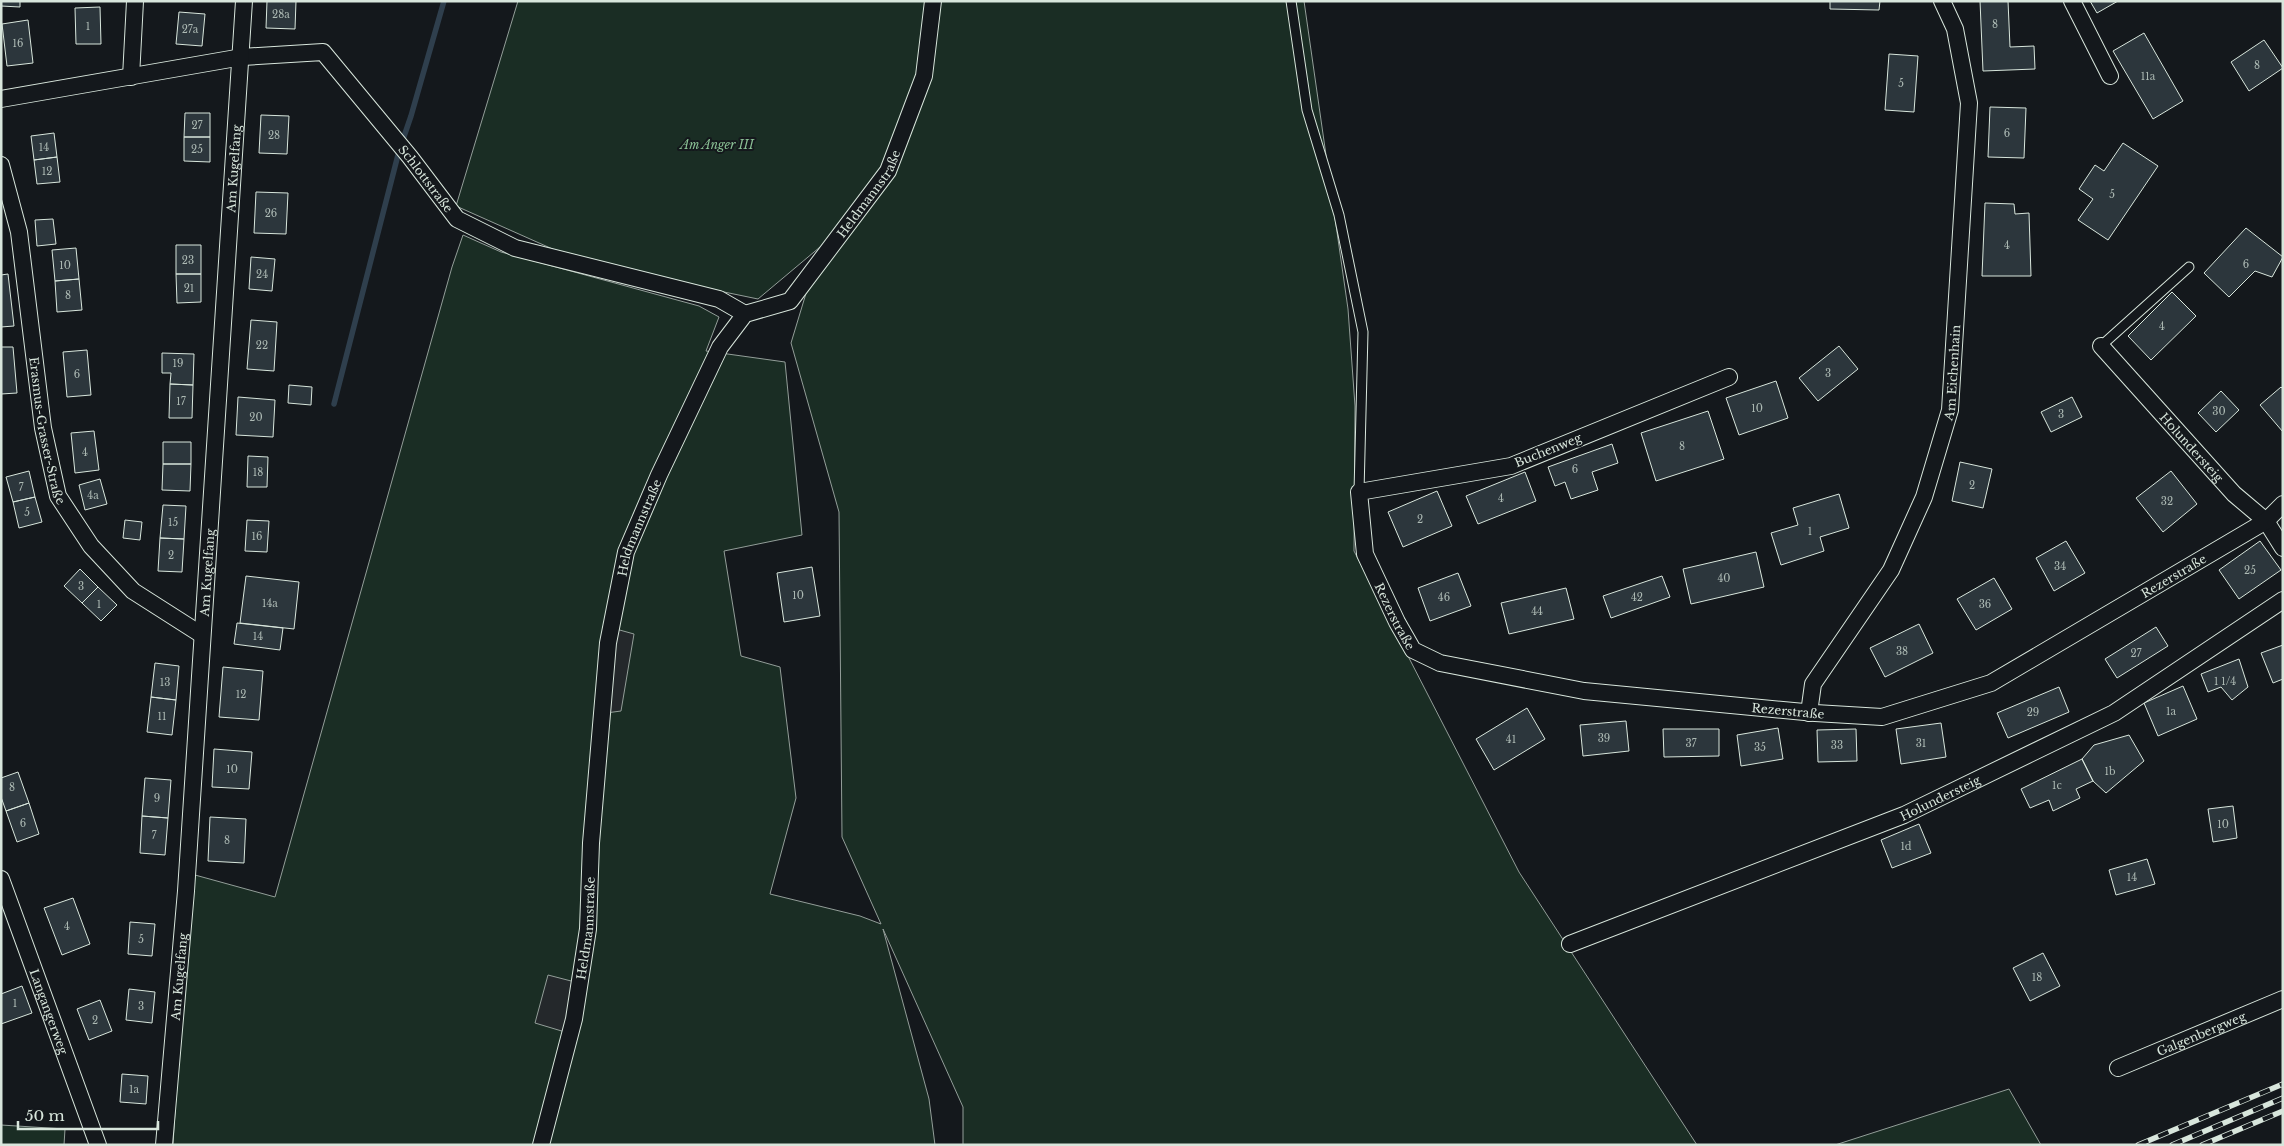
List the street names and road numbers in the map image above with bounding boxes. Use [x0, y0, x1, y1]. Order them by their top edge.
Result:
street label: Am Kugelfang [223, 123, 243, 214]
street label: Schlottstraße [396, 142, 457, 215]
street label: Heldmannstraße [833, 147, 903, 240]
street label: Am Eichenhain [1940, 324, 1963, 423]
street label: Erasmus-Grasser-Straße [27, 356, 69, 507]
street label: Holundersteig [2157, 409, 2227, 485]
street label: Buchenweg [1512, 429, 1584, 470]
street label: Heldmannstraße [614, 477, 664, 578]
street label: Am Kugelfang [196, 527, 217, 618]
street label: Rezerstraße [2138, 551, 2209, 601]
street label: Rezerstraße [1372, 580, 1419, 652]
street label: Rezerstraße [1751, 700, 1825, 721]
street label: Holundersteig [1897, 771, 1983, 823]
street label: Heldmannstraße [573, 876, 597, 981]
street label: Am Kugelfang [167, 931, 190, 1022]
street label: Langangerweg [27, 967, 72, 1057]
street label: Galgenbergweg [2154, 1008, 2249, 1059]

